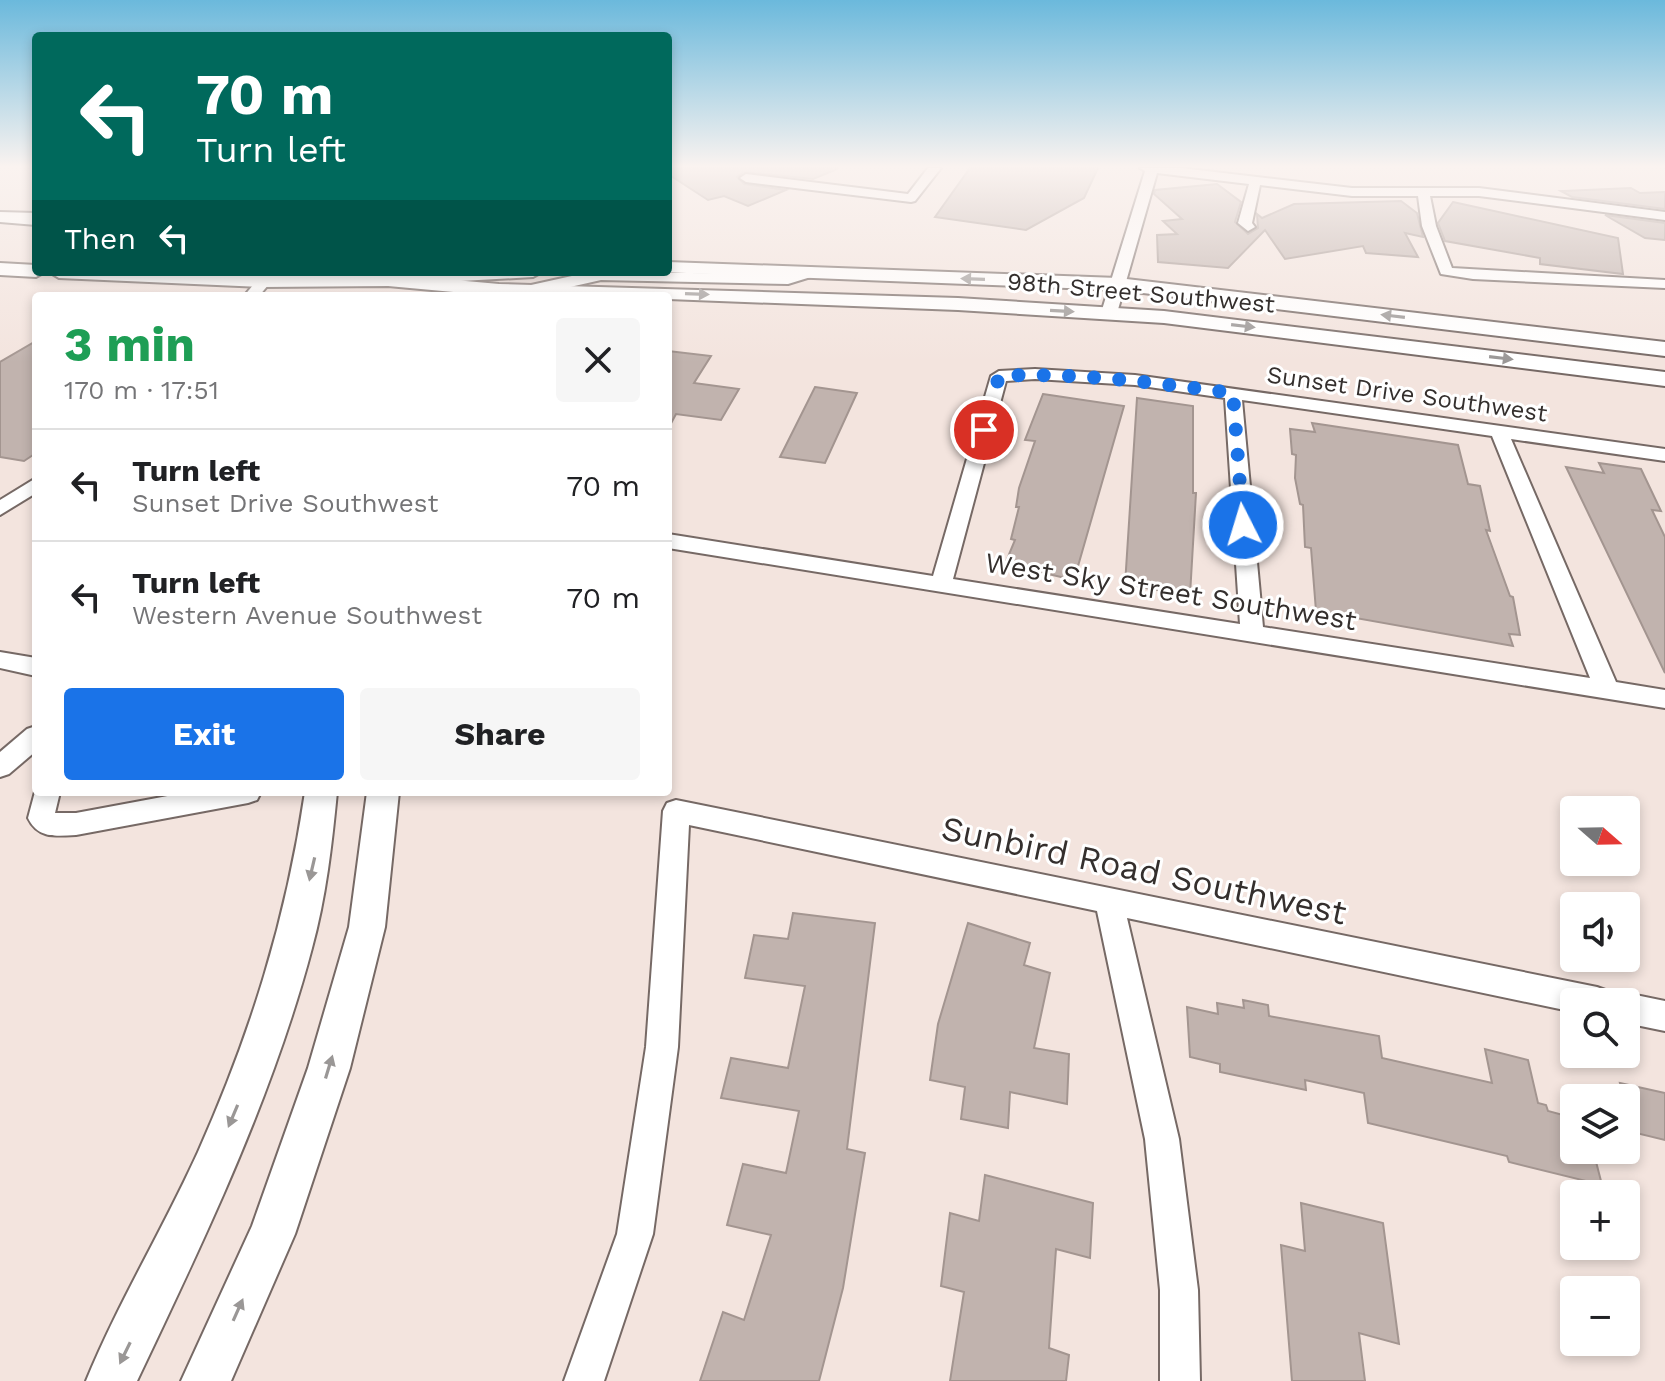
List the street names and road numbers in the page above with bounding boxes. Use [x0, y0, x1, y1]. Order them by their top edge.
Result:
street label: 98th Street Southwest [1006, 267, 1276, 319]
street label: Sunset Drive Southwest [1265, 360, 1549, 428]
street label: West Sky Street Southwest [983, 546, 1359, 637]
street label: Sunbird Road Southwest [938, 808, 1350, 932]

